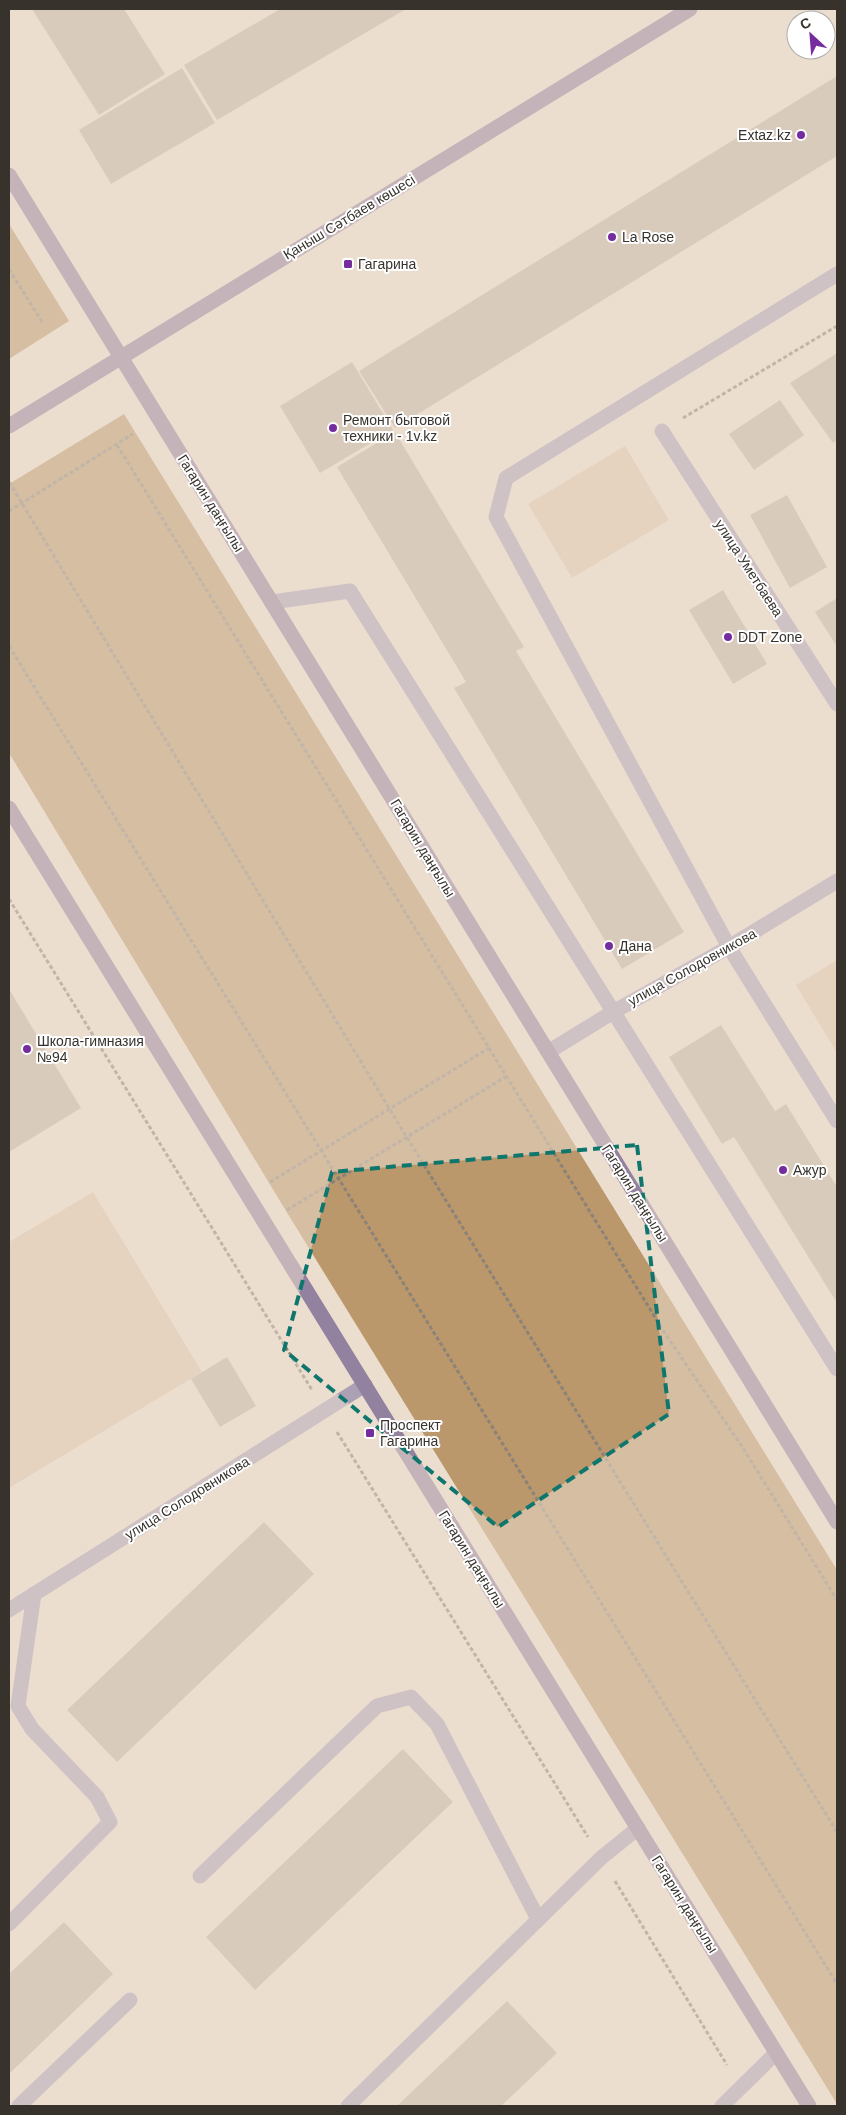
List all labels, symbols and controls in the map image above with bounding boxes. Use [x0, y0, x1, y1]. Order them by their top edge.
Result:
north arrow [786, 10, 836, 60]
text: С [797, 14, 813, 33]
place label: Extaz.kz [738, 127, 791, 143]
marker: Extaz.kz [795, 129, 807, 141]
street label: Қаныш Сәтбаев көшесі [280, 171, 418, 263]
place label: La Rose [622, 229, 674, 245]
marker: La Rose [606, 231, 618, 243]
place label: Гагарина [358, 256, 417, 272]
marker: Гагарина [342, 258, 354, 270]
place label: Ремонт бытовой техники - 1v.kz [343, 412, 450, 444]
marker: Ремонт бытовой техники - 1v.kz [327, 422, 339, 434]
street label: Гагарин даңғылы [175, 451, 247, 555]
street label: улица Уметбаева [712, 517, 786, 620]
place label: DDT Zone [738, 629, 803, 645]
marker: DDT Zone [722, 631, 734, 643]
street label: Гагарин даңғылы [387, 796, 459, 900]
street label: улица Солодовникова [625, 925, 759, 1009]
place label: Дана [619, 938, 652, 954]
marker: Дана [603, 940, 615, 952]
place label: Школа-гимназия №94 [37, 1033, 144, 1065]
marker: Школа-гимназия №94 [21, 1043, 33, 1055]
street label: Гагарин даңғылы [599, 1141, 671, 1245]
place label: Ажур [793, 1162, 827, 1178]
marker: Ажур [777, 1164, 789, 1176]
place label: Проспект Гагарина [380, 1417, 441, 1449]
marker: Проспект Гагарина [364, 1427, 376, 1439]
street label: улица Солодовникова [122, 1453, 252, 1543]
street label: Гагарин даңғылы [436, 1507, 508, 1611]
street label: Гагарин даңғылы [649, 1852, 721, 1956]

